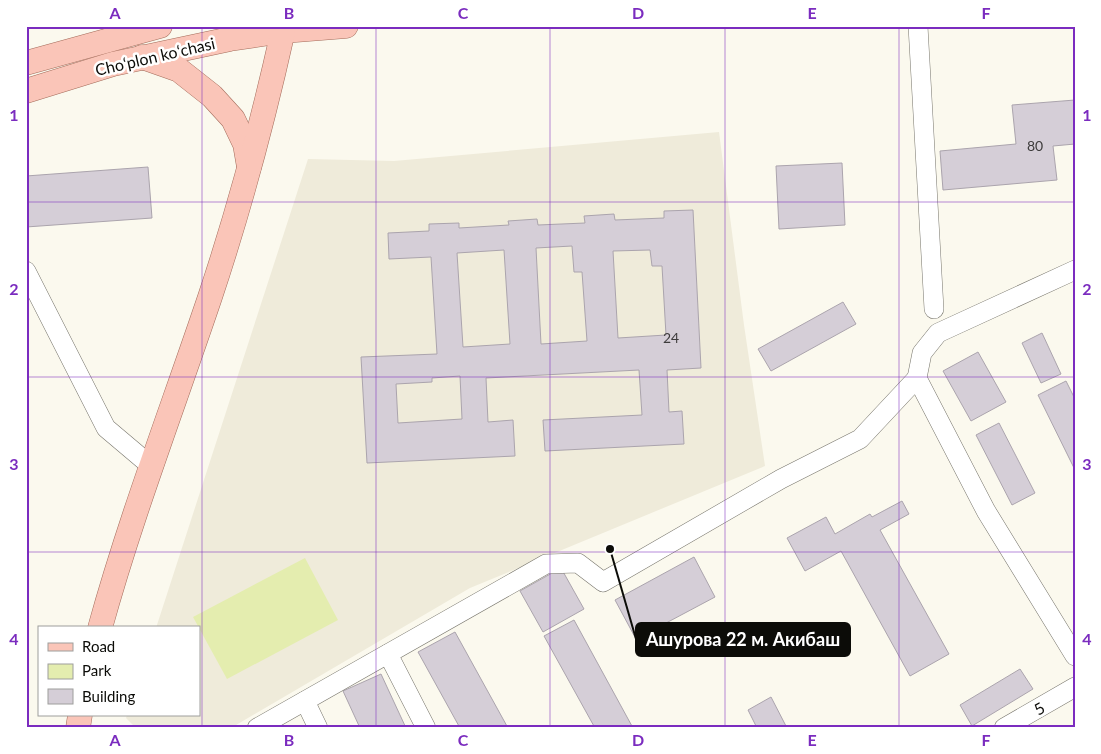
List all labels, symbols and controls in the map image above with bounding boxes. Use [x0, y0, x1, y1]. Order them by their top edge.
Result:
text: A [108, 3, 121, 22]
text: B [284, 3, 294, 22]
text: C [458, 3, 469, 22]
text: D [632, 3, 644, 22]
text: E [807, 3, 817, 22]
text: F [981, 3, 991, 22]
street label: Choʻplon koʻchasi [93, 33, 217, 79]
text: 1 [9, 105, 19, 124]
text: 1 [1082, 105, 1092, 124]
house number: 80 [1027, 137, 1043, 154]
text: 2 [9, 279, 19, 298]
text: 2 [1082, 279, 1092, 298]
house number: 24 [663, 329, 679, 346]
text: 3 [9, 454, 19, 473]
text: 3 [1082, 454, 1092, 473]
callout: Ашурова 22 м. Акибаш [636, 623, 850, 656]
legend [38, 626, 200, 716]
text: Ашурова 22 м. Акибаш [645, 628, 840, 650]
text: 4 [9, 629, 19, 648]
text: 4 [1082, 629, 1092, 648]
text: Road [82, 637, 115, 655]
text: Park [82, 661, 112, 679]
text: Building [82, 687, 135, 705]
street label: 5 [1030, 697, 1048, 719]
text: A [108, 730, 121, 749]
text: B [284, 730, 294, 749]
text: C [458, 730, 469, 749]
text: D [632, 730, 644, 749]
text: E [807, 730, 817, 749]
text: F [981, 730, 991, 749]

